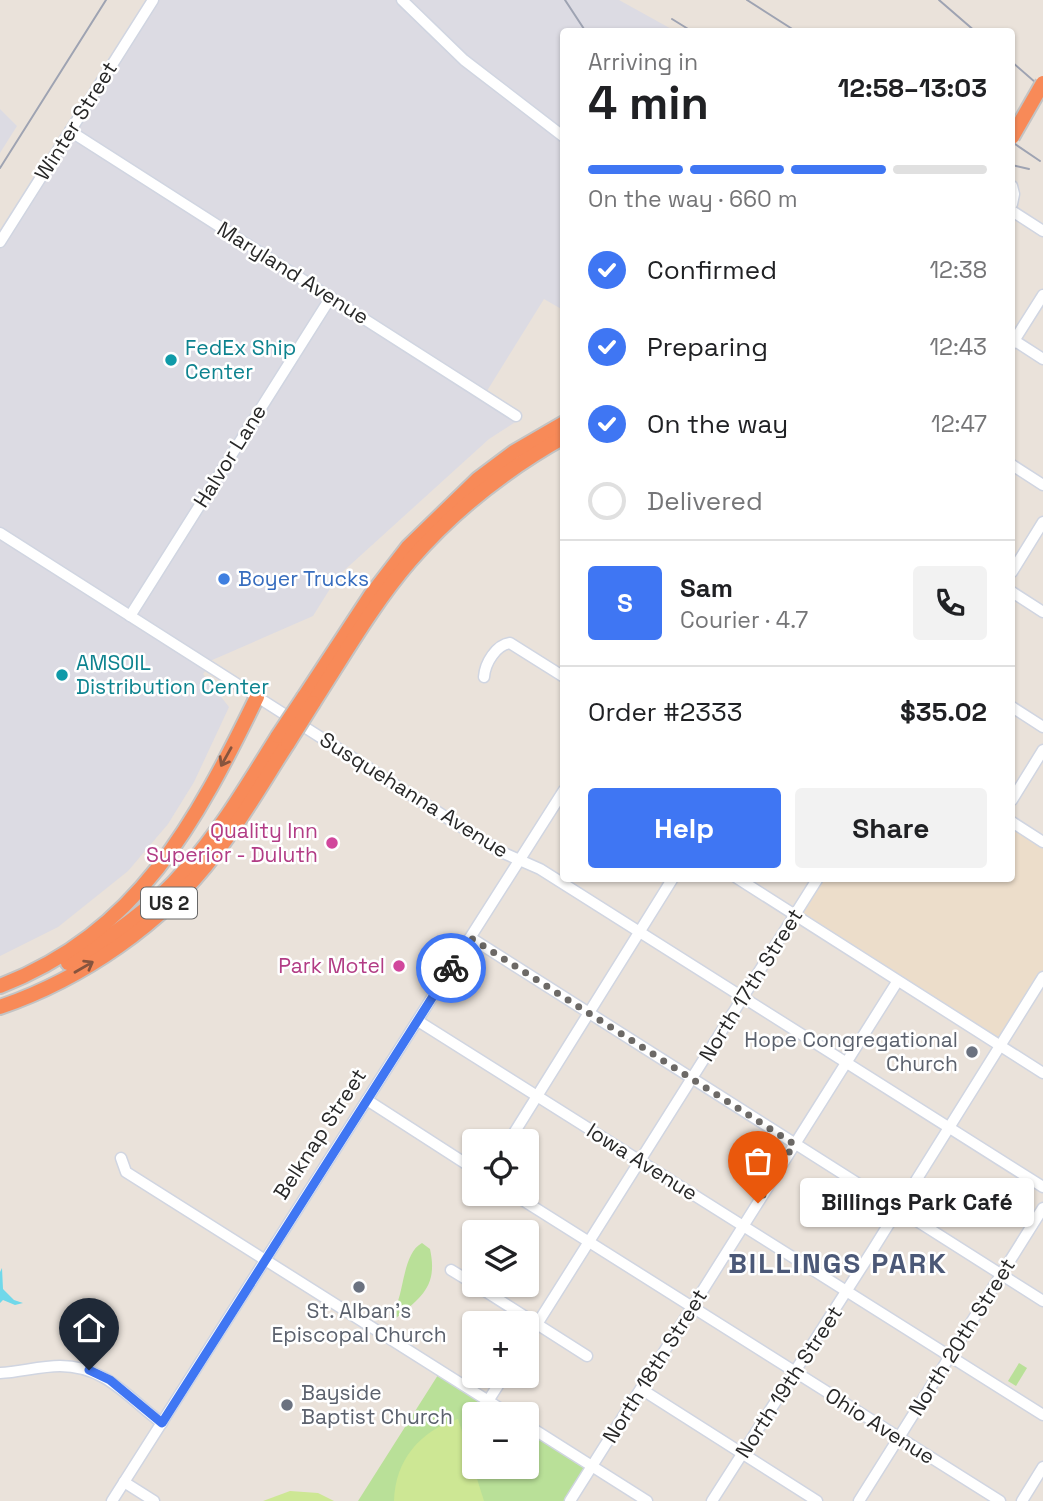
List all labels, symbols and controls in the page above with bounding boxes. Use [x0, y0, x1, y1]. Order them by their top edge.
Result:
text: Arriving in [588, 47, 698, 77]
street label: Winter Street [28, 56, 123, 185]
text: 12:58–13:03 [838, 71, 987, 105]
text: 4 min [588, 74, 709, 132]
text: On the way · 660 m [588, 184, 798, 214]
street label: Maryland Avenue [212, 215, 374, 330]
icon: check [588, 251, 626, 289]
text: Confirmed [647, 253, 777, 287]
text: 12:38 [929, 255, 987, 285]
icon: check [588, 328, 626, 366]
text: Preparing [647, 330, 768, 364]
text: 12:43 [929, 332, 987, 362]
place label: FedEx Ship Center [185, 334, 296, 385]
marker: FedEx Ship Center [163, 352, 179, 368]
street label: Halvor Lane [187, 399, 272, 513]
icon: check [588, 405, 626, 443]
text: On the way [647, 407, 788, 441]
text: 12:47 [931, 409, 987, 439]
text: Delivered [647, 484, 763, 518]
place label: Boyer Trucks [238, 565, 369, 592]
button: phone [913, 566, 987, 640]
marker: Boyer Trucks [216, 571, 232, 587]
text: Sam [680, 571, 733, 605]
text: S [617, 586, 633, 620]
text: Courier · 4.7 [680, 605, 808, 635]
place label: AMSOIL Distribution Center [76, 649, 269, 700]
marker: AMSOIL Distribution Center [54, 667, 70, 683]
text: Order #2333 [588, 695, 742, 729]
text: $35.02 [900, 695, 987, 729]
street label: Susquehanna Avenue [315, 725, 514, 864]
one-way arrow [219, 747, 233, 767]
button: Help [588, 788, 781, 868]
button: Share [795, 788, 987, 868]
place label: Quality Inn Superior - Duluth [146, 817, 318, 868]
marker: Quality Inn Superior - Duluth [324, 835, 340, 851]
road number: US 2 [141, 888, 197, 918]
street label: North 17th Street [693, 903, 809, 1066]
courier [416, 933, 486, 1003]
icon: bike [432, 949, 470, 987]
place label: Park Motel [278, 952, 385, 979]
marker: Park Motel [391, 958, 407, 974]
one-way arrow [73, 960, 93, 974]
place label: Hope Congregational Church [744, 1026, 958, 1077]
marker: Hope Congregational Church [964, 1044, 980, 1060]
street label: Belknap Street [267, 1063, 372, 1204]
street label: Iowa Avenue [582, 1117, 703, 1206]
map controls [462, 1129, 539, 1479]
button: locate [462, 1129, 539, 1206]
pin [728, 1131, 788, 1203]
icon: bag [739, 1142, 777, 1180]
callout: Billings Park Café [800, 1178, 1034, 1228]
text: Billings Park Café [821, 1187, 1013, 1217]
button: layers [462, 1220, 539, 1297]
district label: BILLINGS PARK [728, 1245, 948, 1281]
street label: North 20th Street [902, 1253, 1021, 1421]
marker: St. Alban's Episcopal Church [351, 1279, 367, 1295]
street label: North 18th Street [596, 1284, 713, 1448]
place label: St. Alban's Episcopal Church [271, 1297, 447, 1348]
pin [59, 1298, 119, 1370]
street label: North 19th Street [729, 1300, 848, 1463]
icon: home [70, 1309, 108, 1347]
button: + [462, 1311, 539, 1388]
place label: Bayside Baptist Church [301, 1379, 453, 1430]
street label: Ohio Avenue [820, 1381, 940, 1470]
marker: Bayside Baptist Church [279, 1397, 295, 1413]
button: − [462, 1402, 539, 1479]

